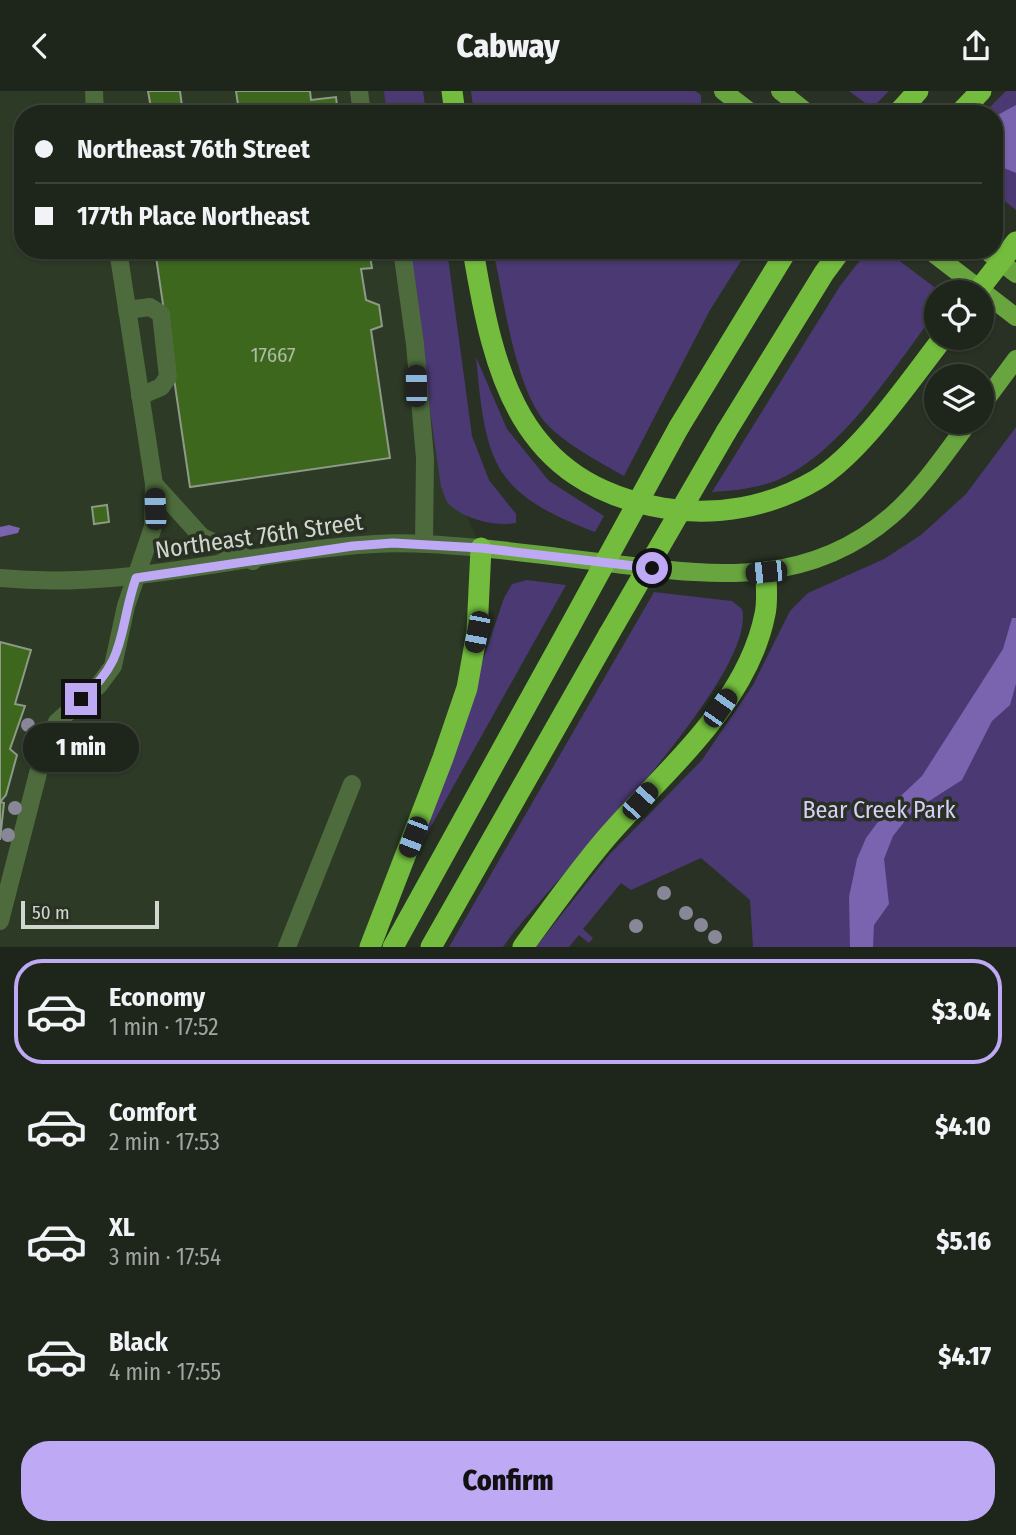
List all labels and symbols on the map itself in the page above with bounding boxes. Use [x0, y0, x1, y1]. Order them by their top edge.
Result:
house number: 17667 [250, 342, 296, 368]
car [406, 365, 427, 407]
car [144, 488, 167, 530]
street label: Northeast 76th Street [153, 508, 365, 564]
route start [636, 552, 668, 584]
car [745, 559, 788, 585]
car [463, 609, 492, 655]
route end [65, 683, 97, 715]
car [700, 685, 741, 731]
callout: 1 min [23, 723, 139, 773]
car [619, 778, 662, 824]
park label: Bear Creek Park [802, 796, 956, 824]
car [396, 814, 431, 860]
scale bar [21, 898, 159, 930]

